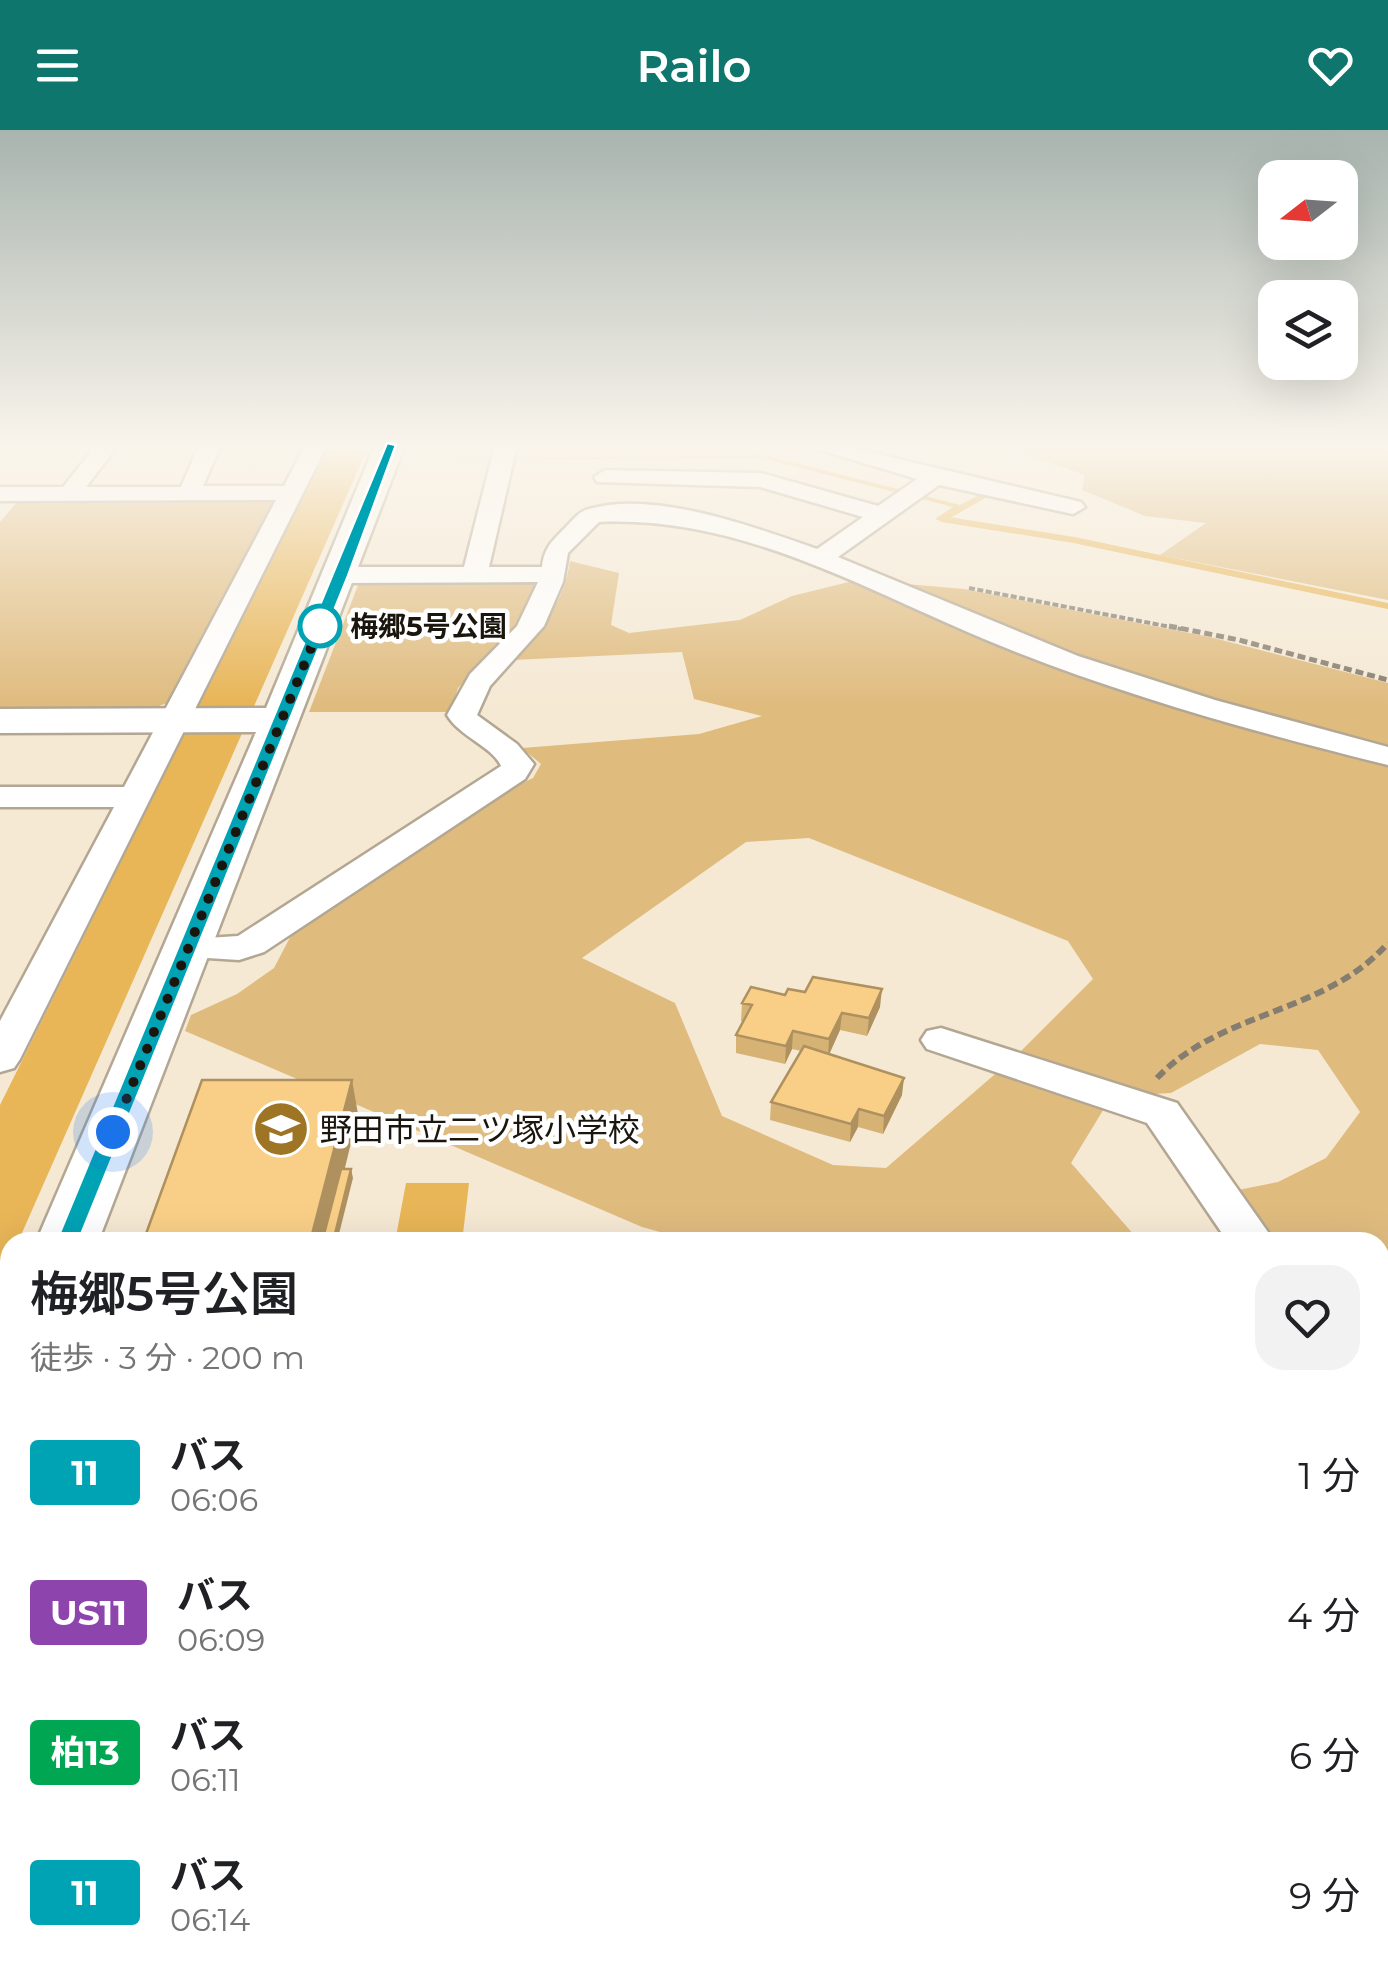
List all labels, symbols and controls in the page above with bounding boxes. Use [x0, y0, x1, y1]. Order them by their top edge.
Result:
icon: menu [30, 38, 85, 93]
text: Railo [636, 38, 752, 93]
icon: heart [1303, 38, 1358, 93]
north arrow [1258, 160, 1358, 260]
map controls [1258, 160, 1358, 380]
button: layers [1258, 280, 1358, 380]
marker: 梅郷5号公園 [299, 605, 341, 647]
place label: 梅郷5号公園 [350, 609, 507, 643]
school or university icon: 野田市立二ツ塚小学校 [251, 1099, 311, 1159]
your location [88, 1107, 138, 1157]
place label: 野田市立二ツ塚小学校 [320, 1110, 640, 1149]
text: 梅郷5号公園 [30, 1265, 298, 1323]
button: heart [1255, 1265, 1360, 1370]
text: 徒歩 · 3 分 · 200 m [30, 1338, 305, 1377]
text: バス [170, 1432, 246, 1479]
text: 11 [71, 1451, 99, 1494]
text: 1 分 [1298, 1452, 1360, 1499]
text: 06:06 [170, 1480, 258, 1519]
text: バス [177, 1572, 253, 1619]
text: US11 [50, 1591, 127, 1634]
text: 4 分 [1287, 1592, 1360, 1639]
text: 06:09 [177, 1620, 265, 1659]
text: バス [170, 1712, 246, 1759]
text: 柏13 [50, 1731, 120, 1774]
text: 6 分 [1289, 1732, 1360, 1779]
text: 06:11 [170, 1760, 241, 1799]
text: バス [170, 1852, 246, 1899]
text: 11 [71, 1871, 99, 1914]
text: 9 分 [1289, 1872, 1360, 1919]
text: 06:14 [170, 1900, 250, 1939]

